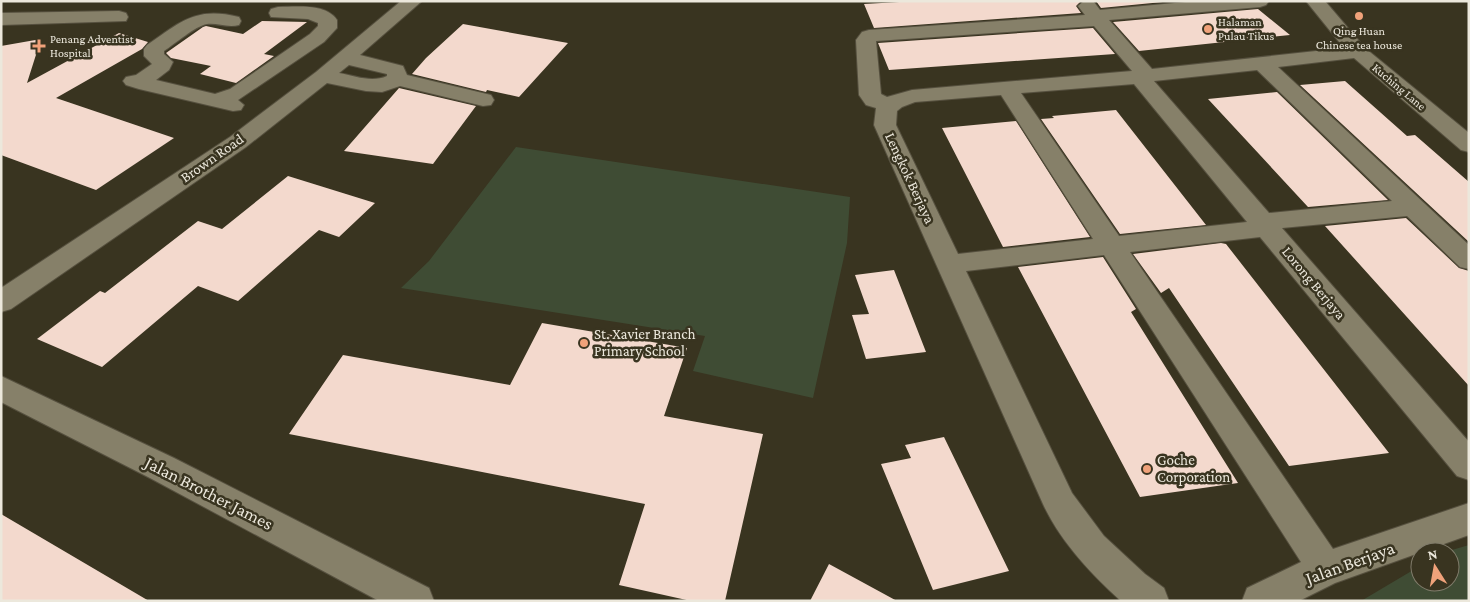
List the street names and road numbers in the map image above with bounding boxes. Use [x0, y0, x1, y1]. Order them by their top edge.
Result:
street label: Kuching Lane [1369, 61, 1429, 113]
street label: Brown Road [178, 130, 247, 185]
street label: Lengkok Berjaya [881, 130, 938, 226]
street label: Lorong Berjaya [1278, 243, 1349, 323]
street label: Jalan Brother James [140, 451, 276, 534]
street label: Jalan Berjaya [1301, 538, 1398, 590]

